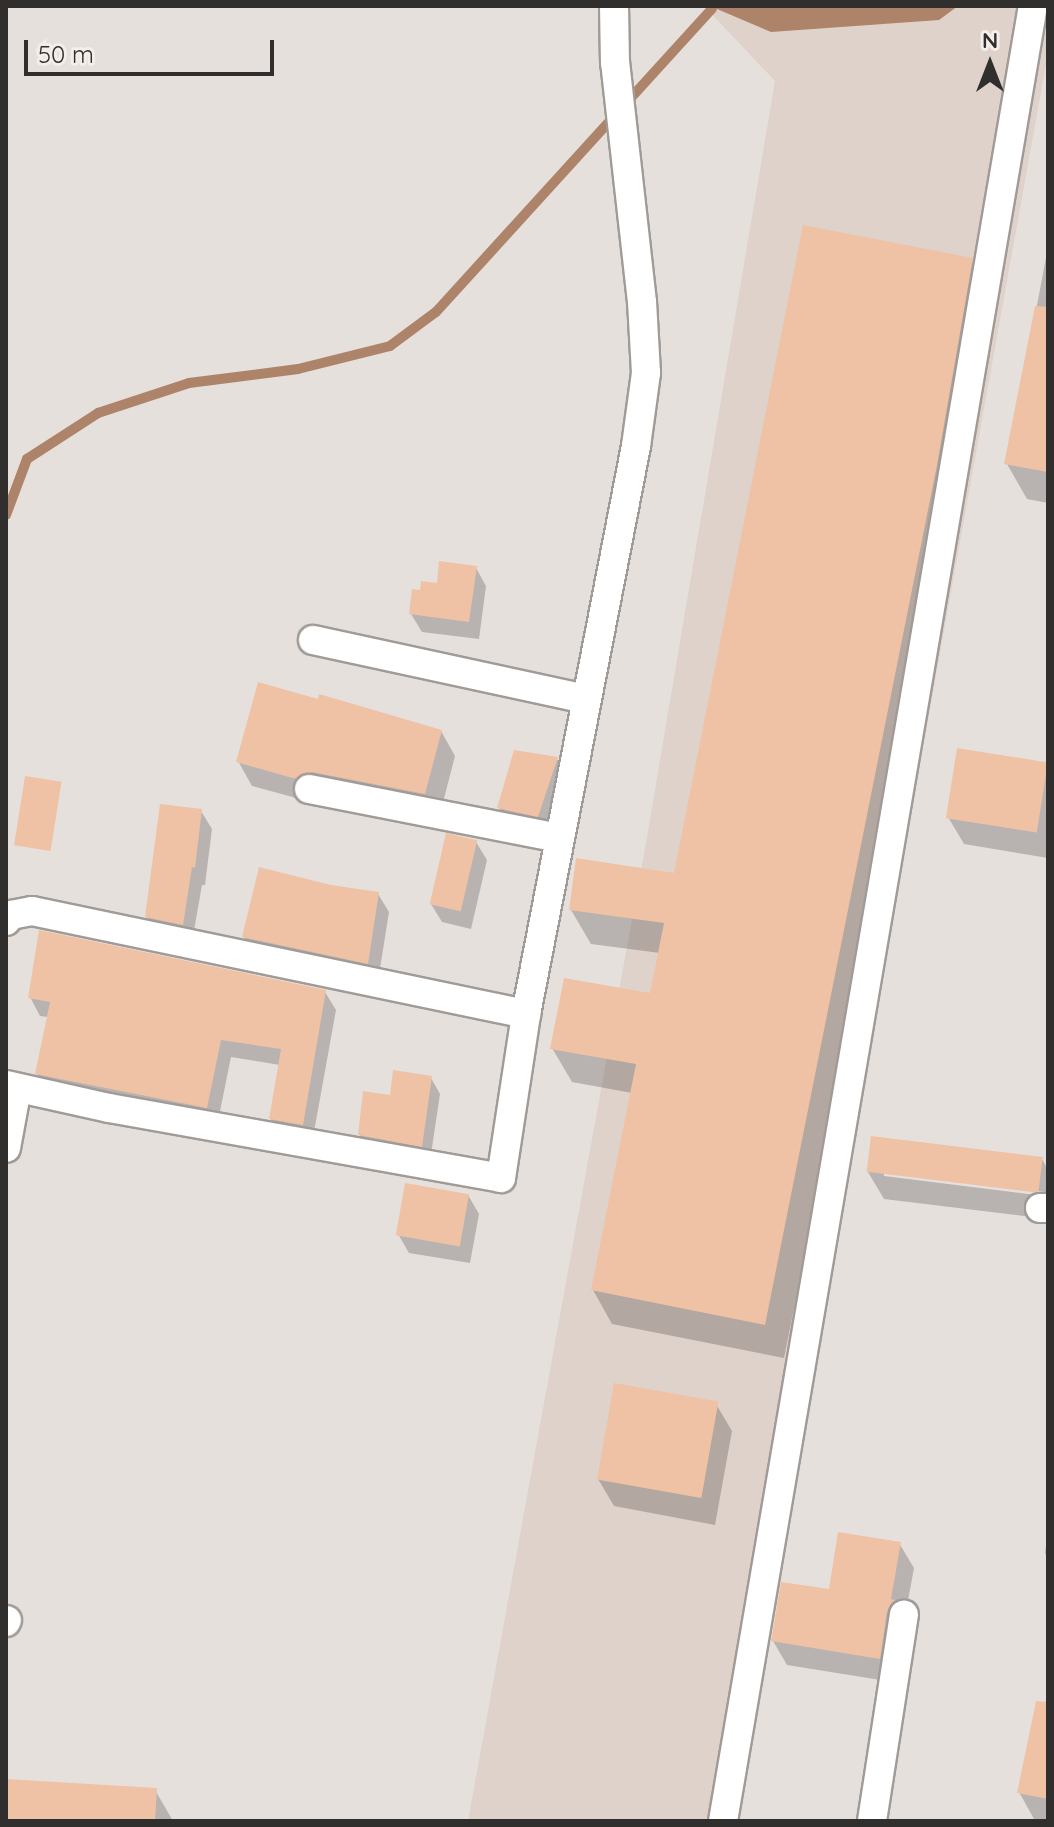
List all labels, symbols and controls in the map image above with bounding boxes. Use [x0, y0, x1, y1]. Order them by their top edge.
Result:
scale bar [28, 24, 278, 74]
north arrow [950, 24, 1030, 104]
text: N [982, 26, 998, 54]
text: 50 m [38, 39, 94, 69]

